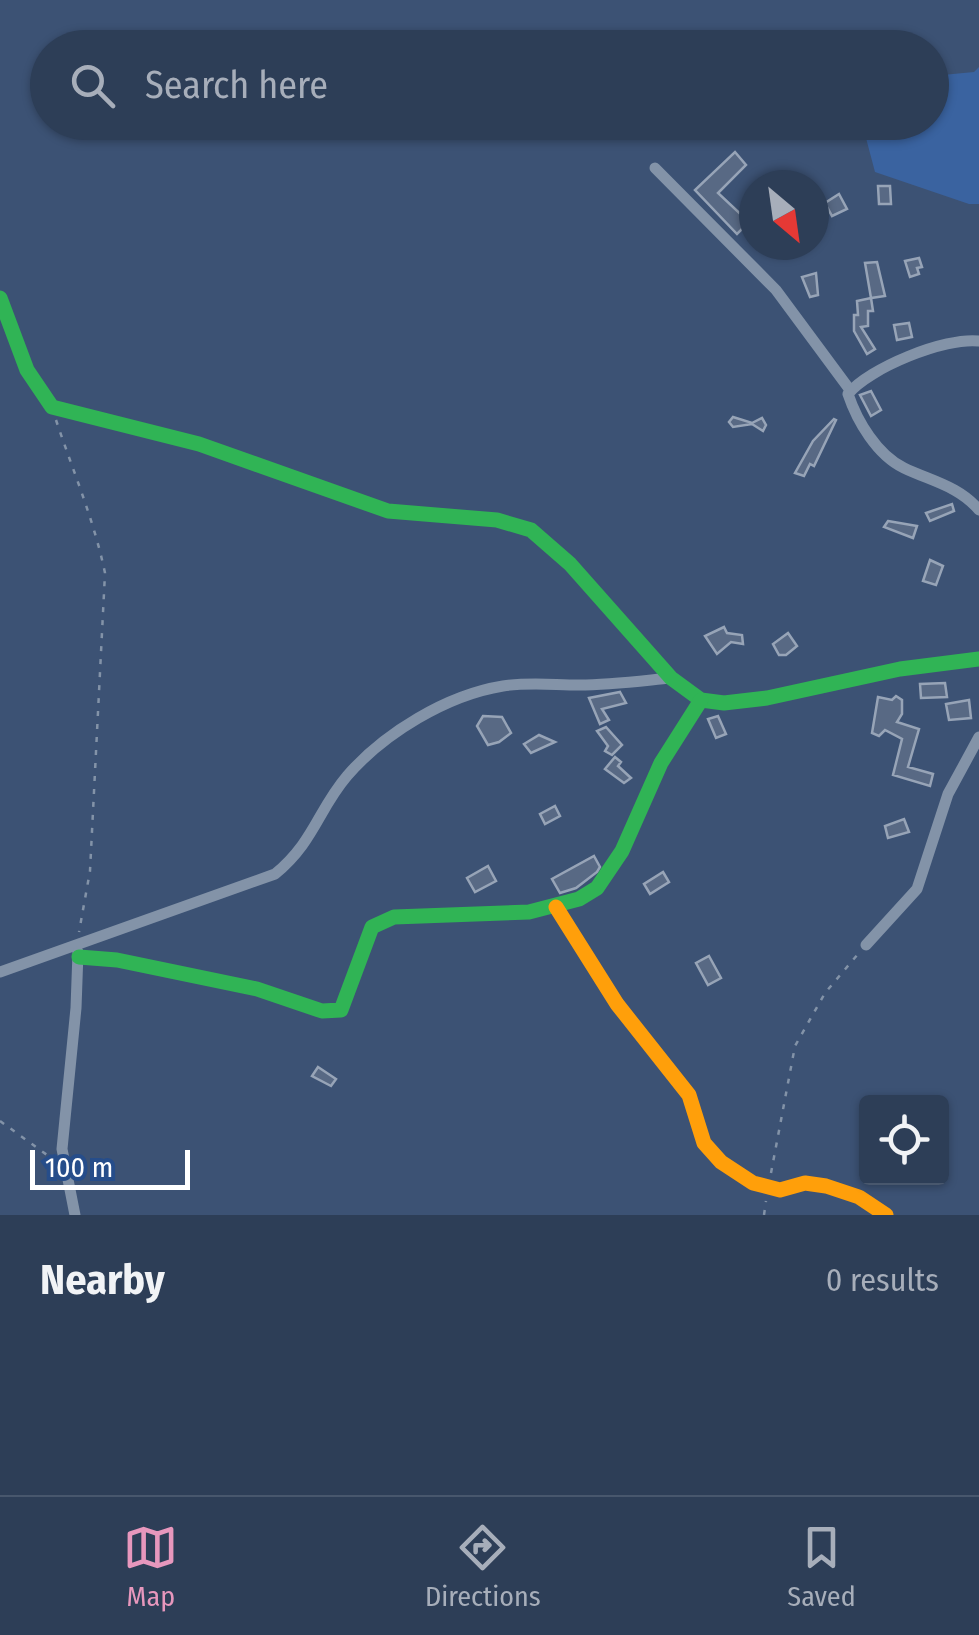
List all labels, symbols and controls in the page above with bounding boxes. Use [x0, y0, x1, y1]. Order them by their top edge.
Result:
search box [30, 30, 949, 140]
icon: search [65, 58, 120, 113]
text: Search here [145, 62, 328, 108]
north arrow [739, 170, 829, 260]
map controls [859, 1095, 949, 1185]
button: locate [859, 1095, 949, 1185]
scale bar [30, 1145, 190, 1190]
text: 100 m [45, 1151, 113, 1184]
text: Nearby [40, 1255, 165, 1305]
text: 0 results [826, 1261, 939, 1299]
tab: Map [123, 1520, 178, 1613]
tab: Directions [425, 1520, 541, 1613]
tab: Saved [787, 1520, 856, 1613]

